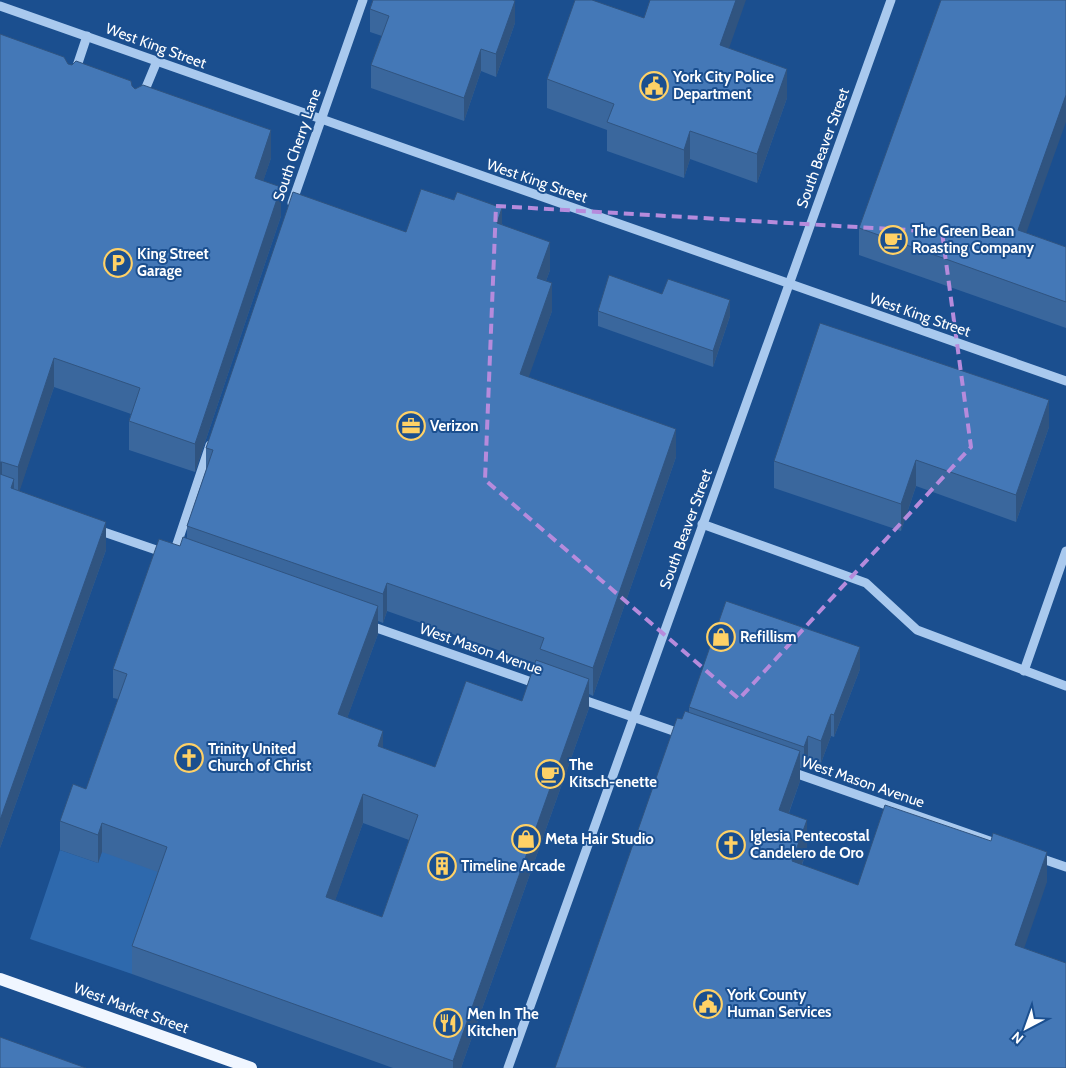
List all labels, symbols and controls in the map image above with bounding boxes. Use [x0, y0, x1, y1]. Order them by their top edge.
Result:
street label: West King Street [103, 19, 209, 73]
place label: York City Police Department [672, 68, 774, 103]
public building icon: York City Police Department [639, 71, 669, 101]
street label: South Beaver Street [793, 85, 853, 211]
street label: South Cherry Lane [269, 86, 325, 204]
street label: West King Street [484, 155, 590, 207]
place label: The Green Bean Roasting Company [912, 222, 1035, 257]
cafe icon: The Green Bean Roasting Company [878, 225, 908, 255]
place label: King Street Garage [137, 245, 209, 280]
parking icon: King Street Garage [103, 248, 133, 278]
street label: West King Street [867, 289, 973, 341]
office icon: Verizon [396, 411, 426, 441]
place label: Verizon [430, 417, 479, 435]
street label: South Beaver Street [656, 466, 716, 592]
street label: West Mason Avenue [417, 619, 545, 679]
shop icon: Refillism [706, 622, 736, 652]
place label: Refillism [740, 628, 797, 646]
place label: Trinity United Church of Christ [208, 740, 311, 775]
church icon: Trinity United Church of Christ [174, 743, 204, 773]
street label: West Mason Avenue [799, 752, 927, 812]
place label: The Kitsch-enette [569, 756, 657, 791]
cafe icon: The Kitsch-enette [535, 759, 565, 789]
shop icon: Meta Hair Studio [511, 824, 541, 854]
place label: Iglesia Pentecostal Candelero de Oro [750, 827, 870, 862]
place label: Meta Hair Studio [545, 830, 654, 848]
church icon: Iglesia Pentecostal Candelero de Oro [716, 830, 746, 860]
building icon: Timeline Arcade [427, 851, 457, 881]
place label: Timeline Arcade [461, 857, 566, 875]
street label: West Market Street [71, 979, 191, 1037]
place label: York County Human Services [726, 986, 831, 1021]
public building icon: York County Human Services [693, 989, 723, 1019]
north arrow [1001, 1003, 1051, 1053]
place label: Men In The Kitchen [467, 1005, 539, 1040]
restaurant icon: Men In The Kitchen [433, 1008, 463, 1038]
text: N [1008, 1028, 1027, 1048]

